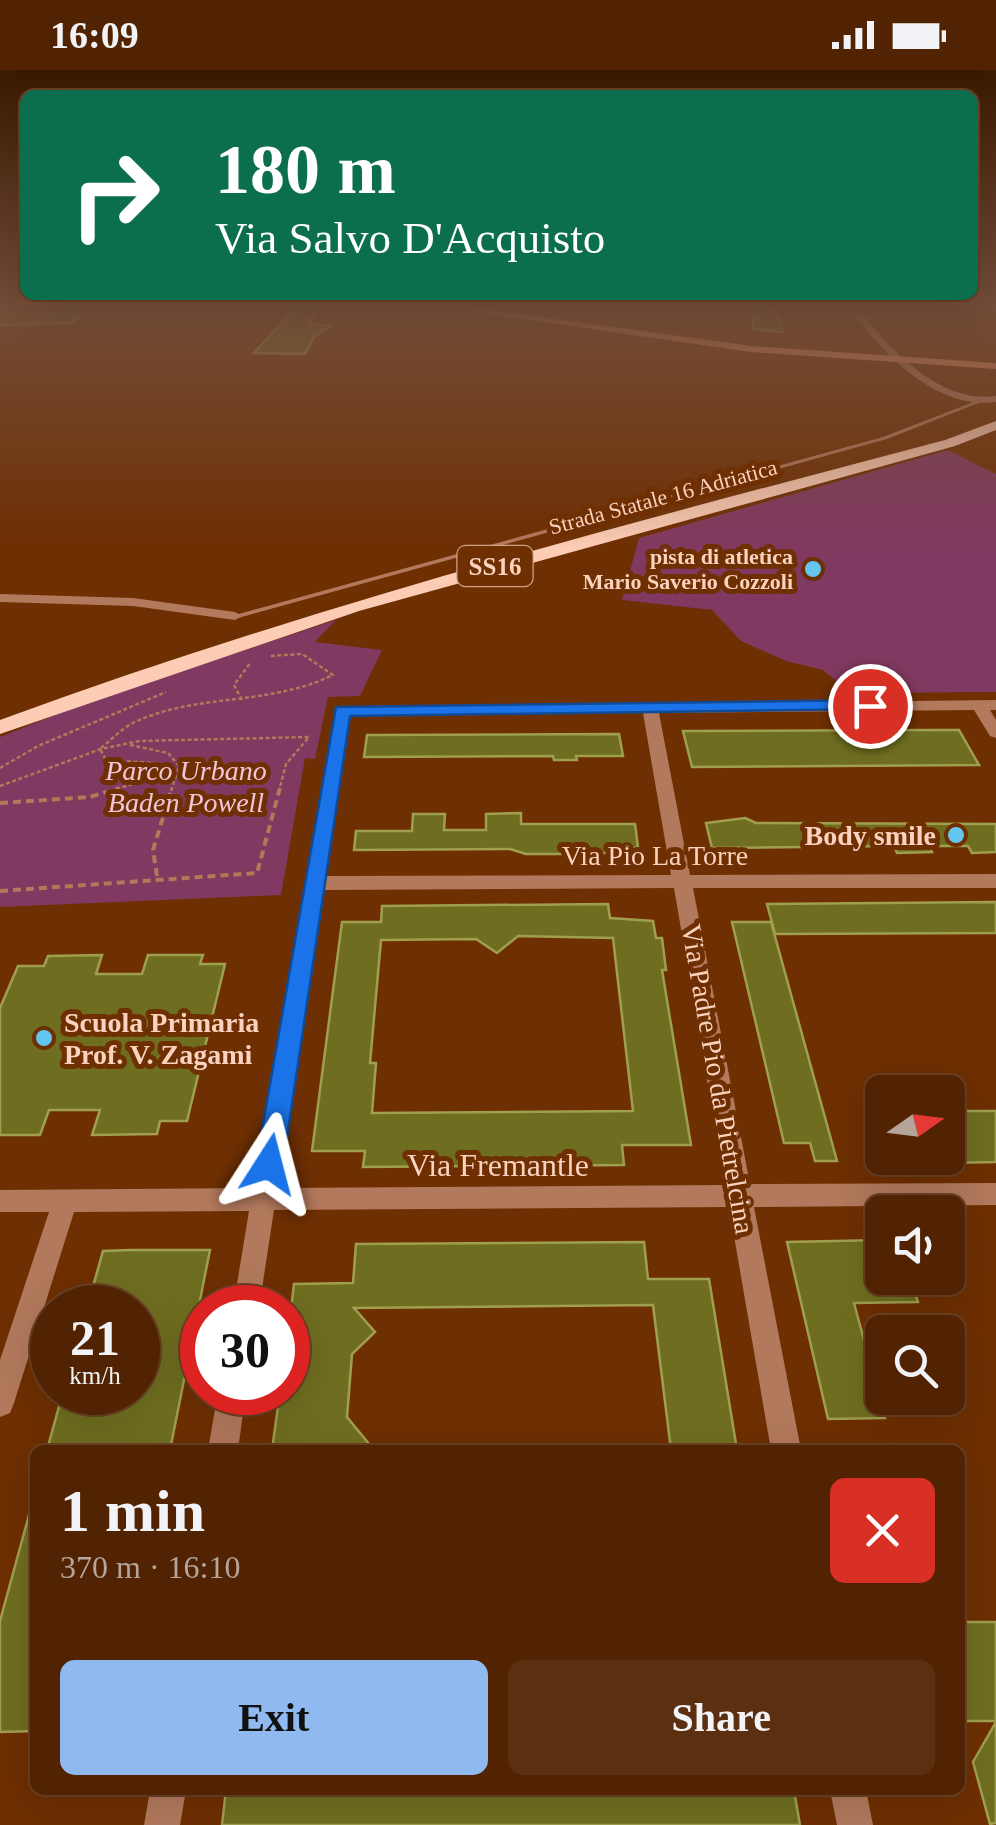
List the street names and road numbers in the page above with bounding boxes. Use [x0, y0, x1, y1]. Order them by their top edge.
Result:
street label: Strada Statale 16 Adriatica [546, 454, 780, 540]
road number: SS16 [458, 546, 532, 586]
street label: Via Pio La Torre [562, 840, 748, 871]
street label: Via Padre Pio da Pietrelcina [675, 922, 761, 1237]
street label: Via Fremantle [407, 1147, 589, 1183]

